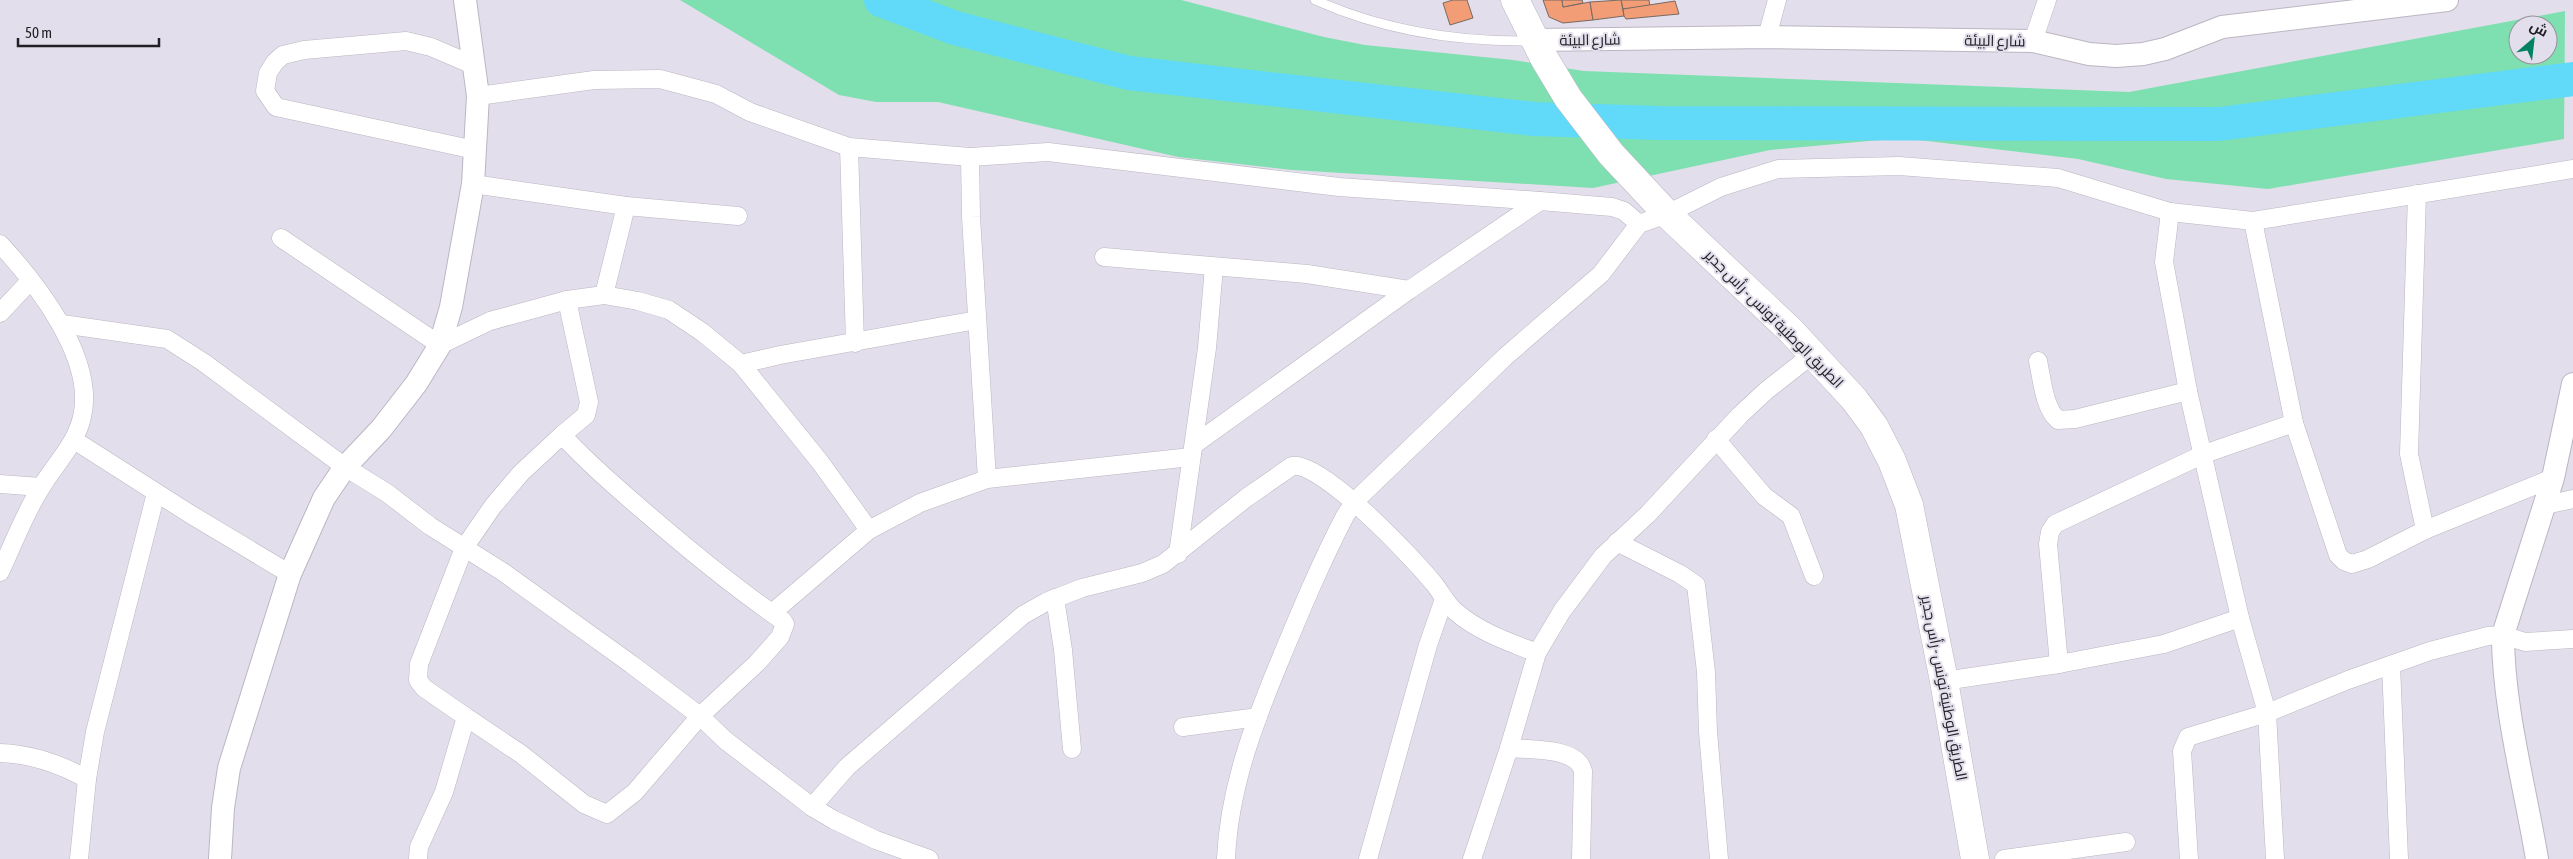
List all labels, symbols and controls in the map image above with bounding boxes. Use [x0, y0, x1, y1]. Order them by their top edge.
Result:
scale bar [18, 15, 159, 47]
north arrow [2508, 15, 2558, 65]
text: ش [2527, 17, 2551, 41]
text: 50 m [25, 24, 52, 41]
street label: شارع البيئة [1559, 30, 1621, 52]
street label: شارع البيئة [1964, 31, 2026, 53]
street label: الطريق الوطنية تونس - رأس جدير [1700, 245, 1848, 393]
street label: الطريق الوطنية تونس - رأس جدير [1916, 593, 1972, 782]

